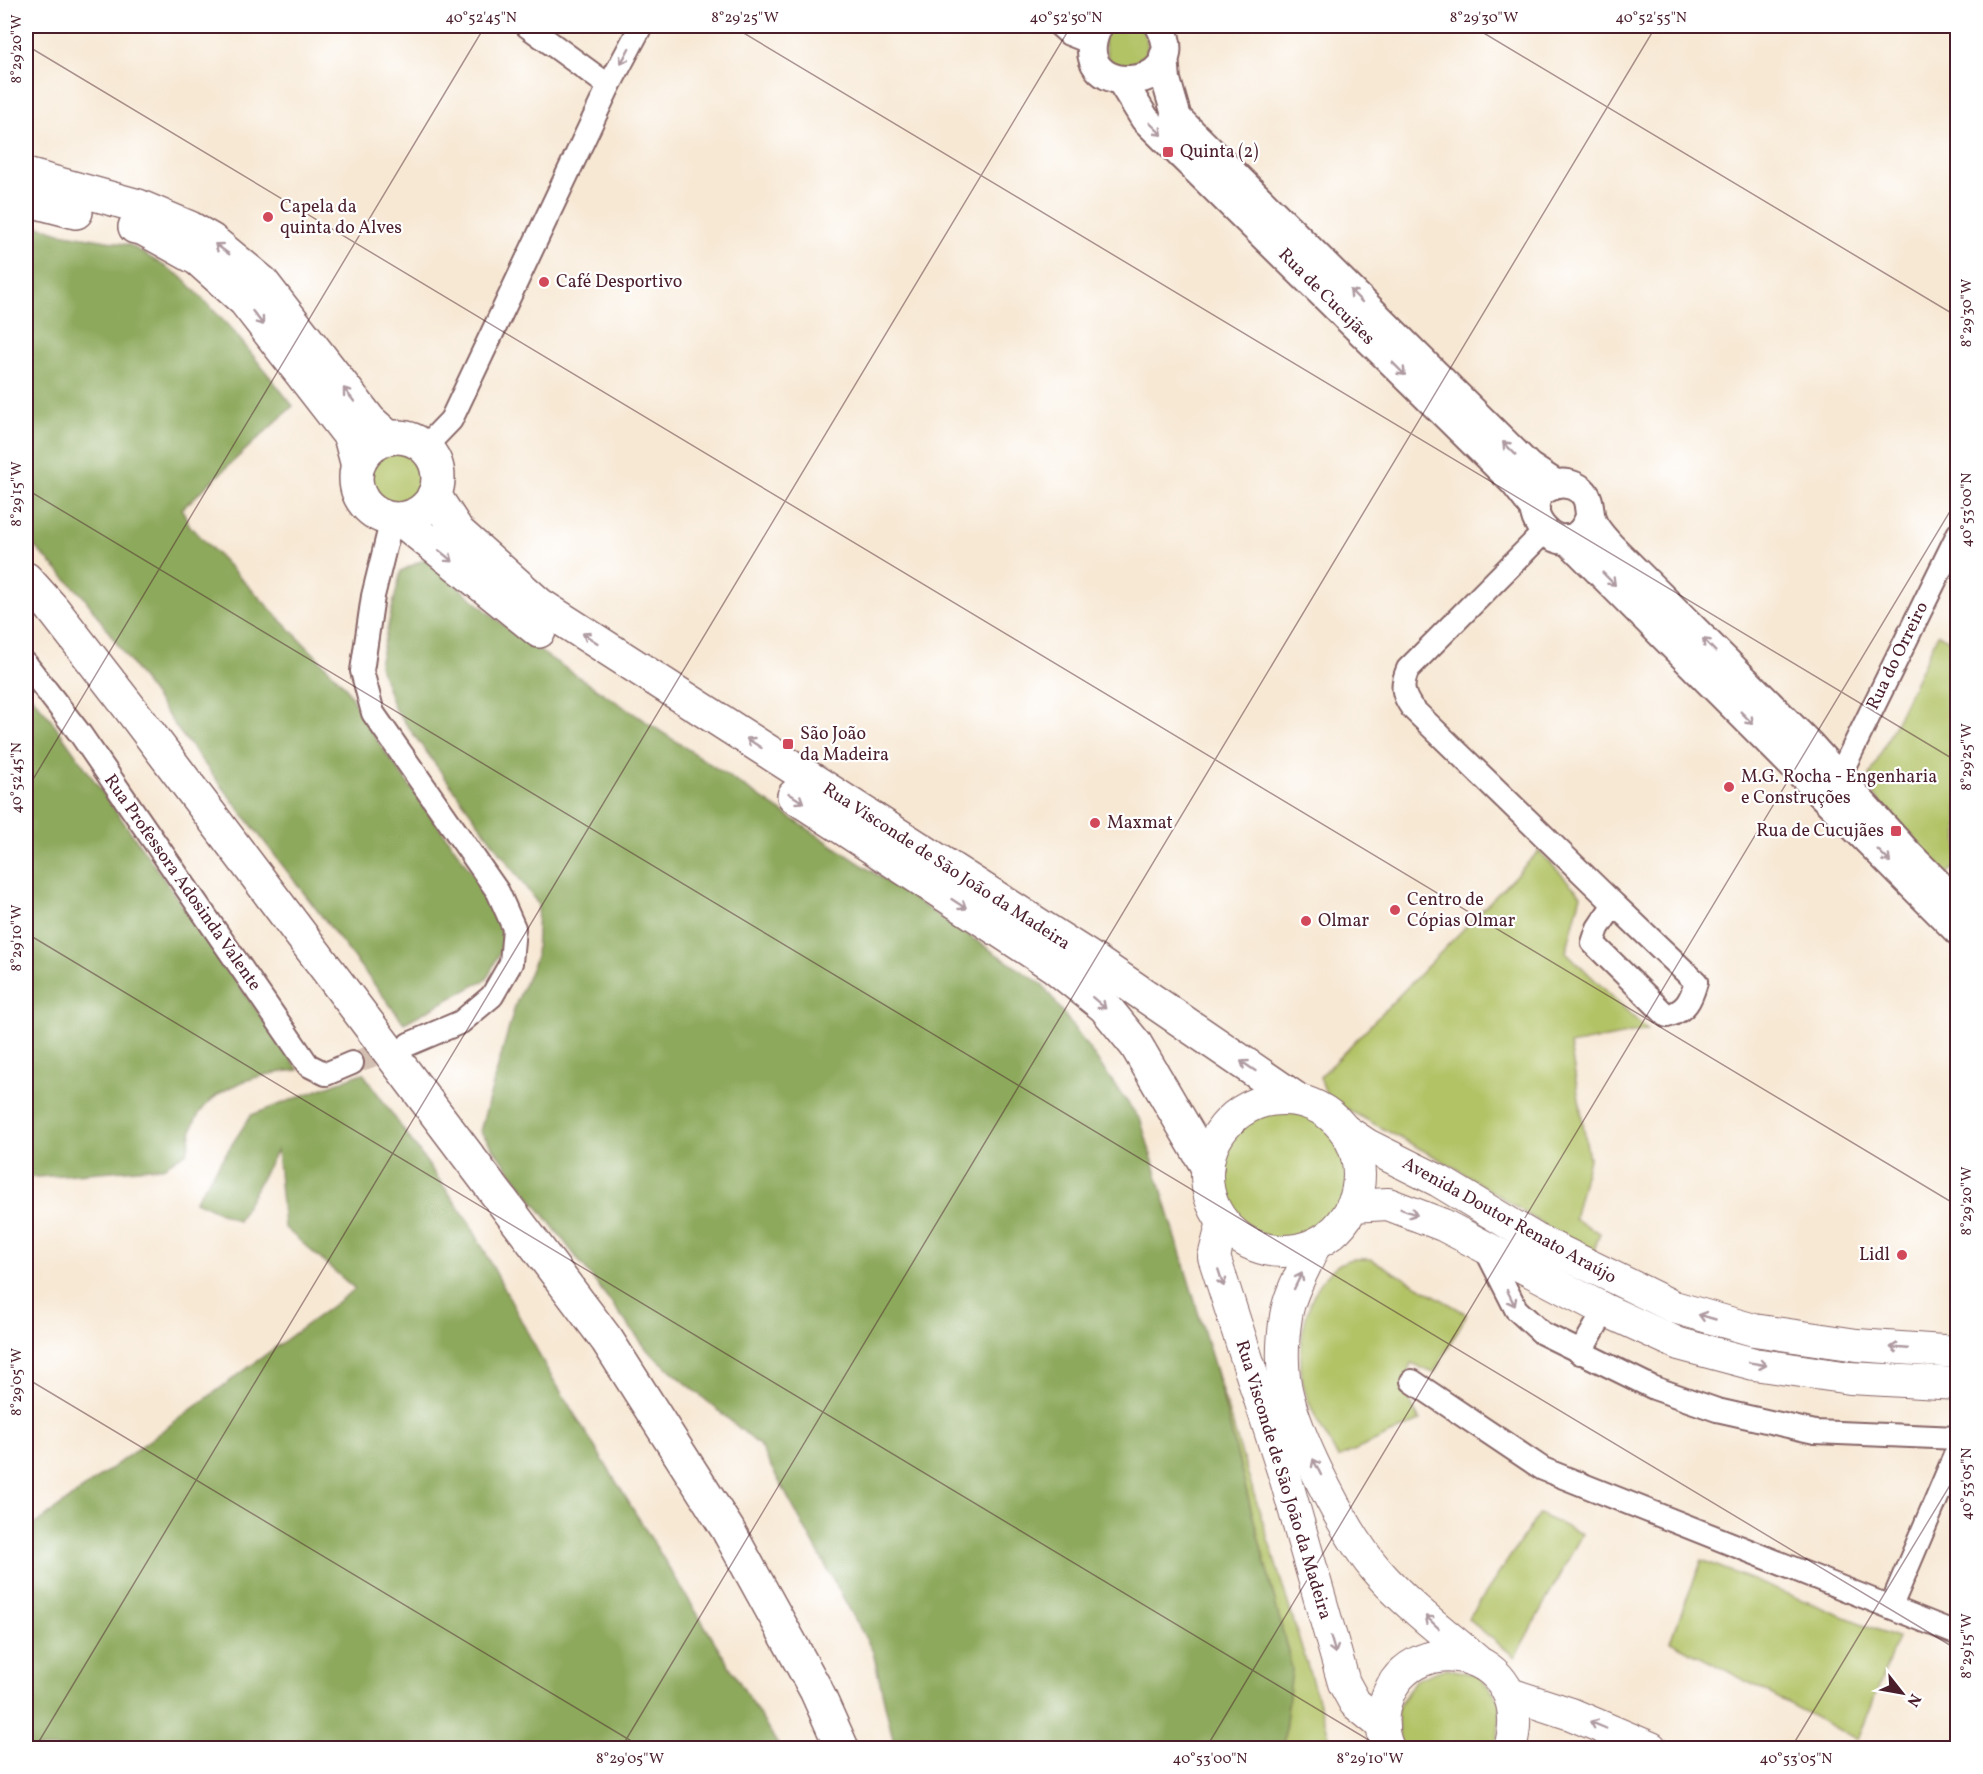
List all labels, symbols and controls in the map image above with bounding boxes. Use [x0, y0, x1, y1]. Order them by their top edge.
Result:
text: 40°52'45"N [445, 8, 517, 29]
text: 8°29'25"W [711, 8, 779, 29]
text: 40°52'50"N [1030, 8, 1102, 29]
text: 8°29'30"W [1450, 8, 1518, 29]
text: 40°52'55"N [1615, 8, 1687, 29]
text: 8°29'20"W [7, 15, 28, 83]
one-way arrow [619, 47, 631, 65]
one-way arrow [1148, 122, 1163, 136]
place label: Quinta (2) [1180, 140, 1259, 165]
marker: Quinta (2) [1161, 145, 1175, 159]
place label: Capela da quinta do Alves [280, 195, 402, 241]
marker: Capela da quinta do Alves [261, 210, 275, 224]
one-way arrow [215, 243, 231, 255]
street label: Rua de Cucujães [1272, 243, 1380, 351]
place label: Café Desportivo [556, 270, 682, 295]
marker: Café Desportivo [537, 275, 551, 289]
text: 8°29'30"W [1957, 279, 1978, 347]
one-way arrow [1349, 289, 1364, 303]
one-way arrow [252, 310, 265, 326]
one-way arrow [1392, 362, 1407, 376]
one-way arrow [343, 388, 356, 404]
one-way arrow [1502, 441, 1517, 456]
text: 8°29'15"W [7, 461, 28, 527]
text: 40°53'00"N [1957, 473, 1978, 547]
one-way arrow [438, 549, 453, 563]
one-way arrow [1602, 571, 1617, 586]
street label: Rua do Orreiro [1861, 598, 1935, 714]
one-way arrow [582, 631, 599, 643]
one-way arrow [1702, 638, 1717, 652]
one-way arrow [1739, 710, 1754, 725]
place label: São João da Madeira [800, 722, 889, 768]
text: 8°29'25"W [1957, 723, 1978, 791]
one-way arrow [746, 737, 763, 749]
marker: São João da Madeira [781, 737, 795, 751]
text: 40°52'45"N [7, 742, 28, 814]
place label: M.G. Rocha - Engenharia e Construções [1741, 765, 1937, 811]
street label: Rua Professora Adosinda Valente [97, 770, 267, 996]
street label: Rua Visconde de São João da Madeira [817, 777, 1075, 957]
marker: M.G. Rocha - Engenharia e Construções [1722, 780, 1736, 794]
one-way arrow [787, 792, 804, 804]
place label: Maxmat [1107, 811, 1173, 836]
marker: Maxmat [1088, 816, 1102, 830]
place label: Rua de Cucujães [1756, 819, 1884, 844]
marker: Rua de Cucujães [1889, 824, 1903, 838]
one-way arrow [1876, 849, 1891, 864]
place label: Centro de Cópias Olmar [1407, 888, 1516, 934]
one-way arrow [950, 898, 967, 910]
marker: Centro de Cópias Olmar [1388, 903, 1402, 917]
text: 8°29'10"W [7, 905, 28, 971]
place label: Olmar [1318, 909, 1369, 934]
marker: Olmar [1299, 914, 1313, 928]
one-way arrow [1091, 996, 1106, 1010]
one-way arrow [1240, 1060, 1257, 1072]
street label: Avenida Doutor Renato Araújo [1397, 1152, 1621, 1290]
text: 8°29'20"W [1957, 1167, 1978, 1235]
one-way arrow [1400, 1207, 1418, 1218]
place label: Lidl [1859, 1243, 1890, 1268]
marker: Lidl [1895, 1248, 1909, 1262]
one-way arrow [1216, 1268, 1227, 1287]
one-way arrow [1293, 1272, 1305, 1290]
one-way arrow [1505, 1289, 1517, 1307]
one-way arrow [1698, 1311, 1717, 1322]
street label: Rua Visconde de São João da Madeira [1229, 1337, 1337, 1623]
one-way arrow [1890, 1342, 1910, 1353]
text: 8°29'05"W [7, 1348, 28, 1416]
one-way arrow [1748, 1359, 1767, 1370]
text: 40°53'05"N [1957, 1448, 1978, 1520]
one-way arrow [1310, 1459, 1322, 1477]
text: 8°29'15"W [1957, 1613, 1978, 1679]
one-way arrow [1424, 1615, 1439, 1629]
one-way arrow [1328, 1635, 1339, 1654]
north arrow [1872, 1663, 1932, 1723]
text: N [1901, 1689, 1926, 1711]
one-way arrow [1589, 1719, 1607, 1730]
text: 8°29'05"W [596, 1749, 664, 1770]
text: 40°53'00"N [1173, 1749, 1247, 1770]
text: 8°29'10"W [1337, 1749, 1403, 1770]
text: 40°53'05"N [1760, 1749, 1832, 1770]

